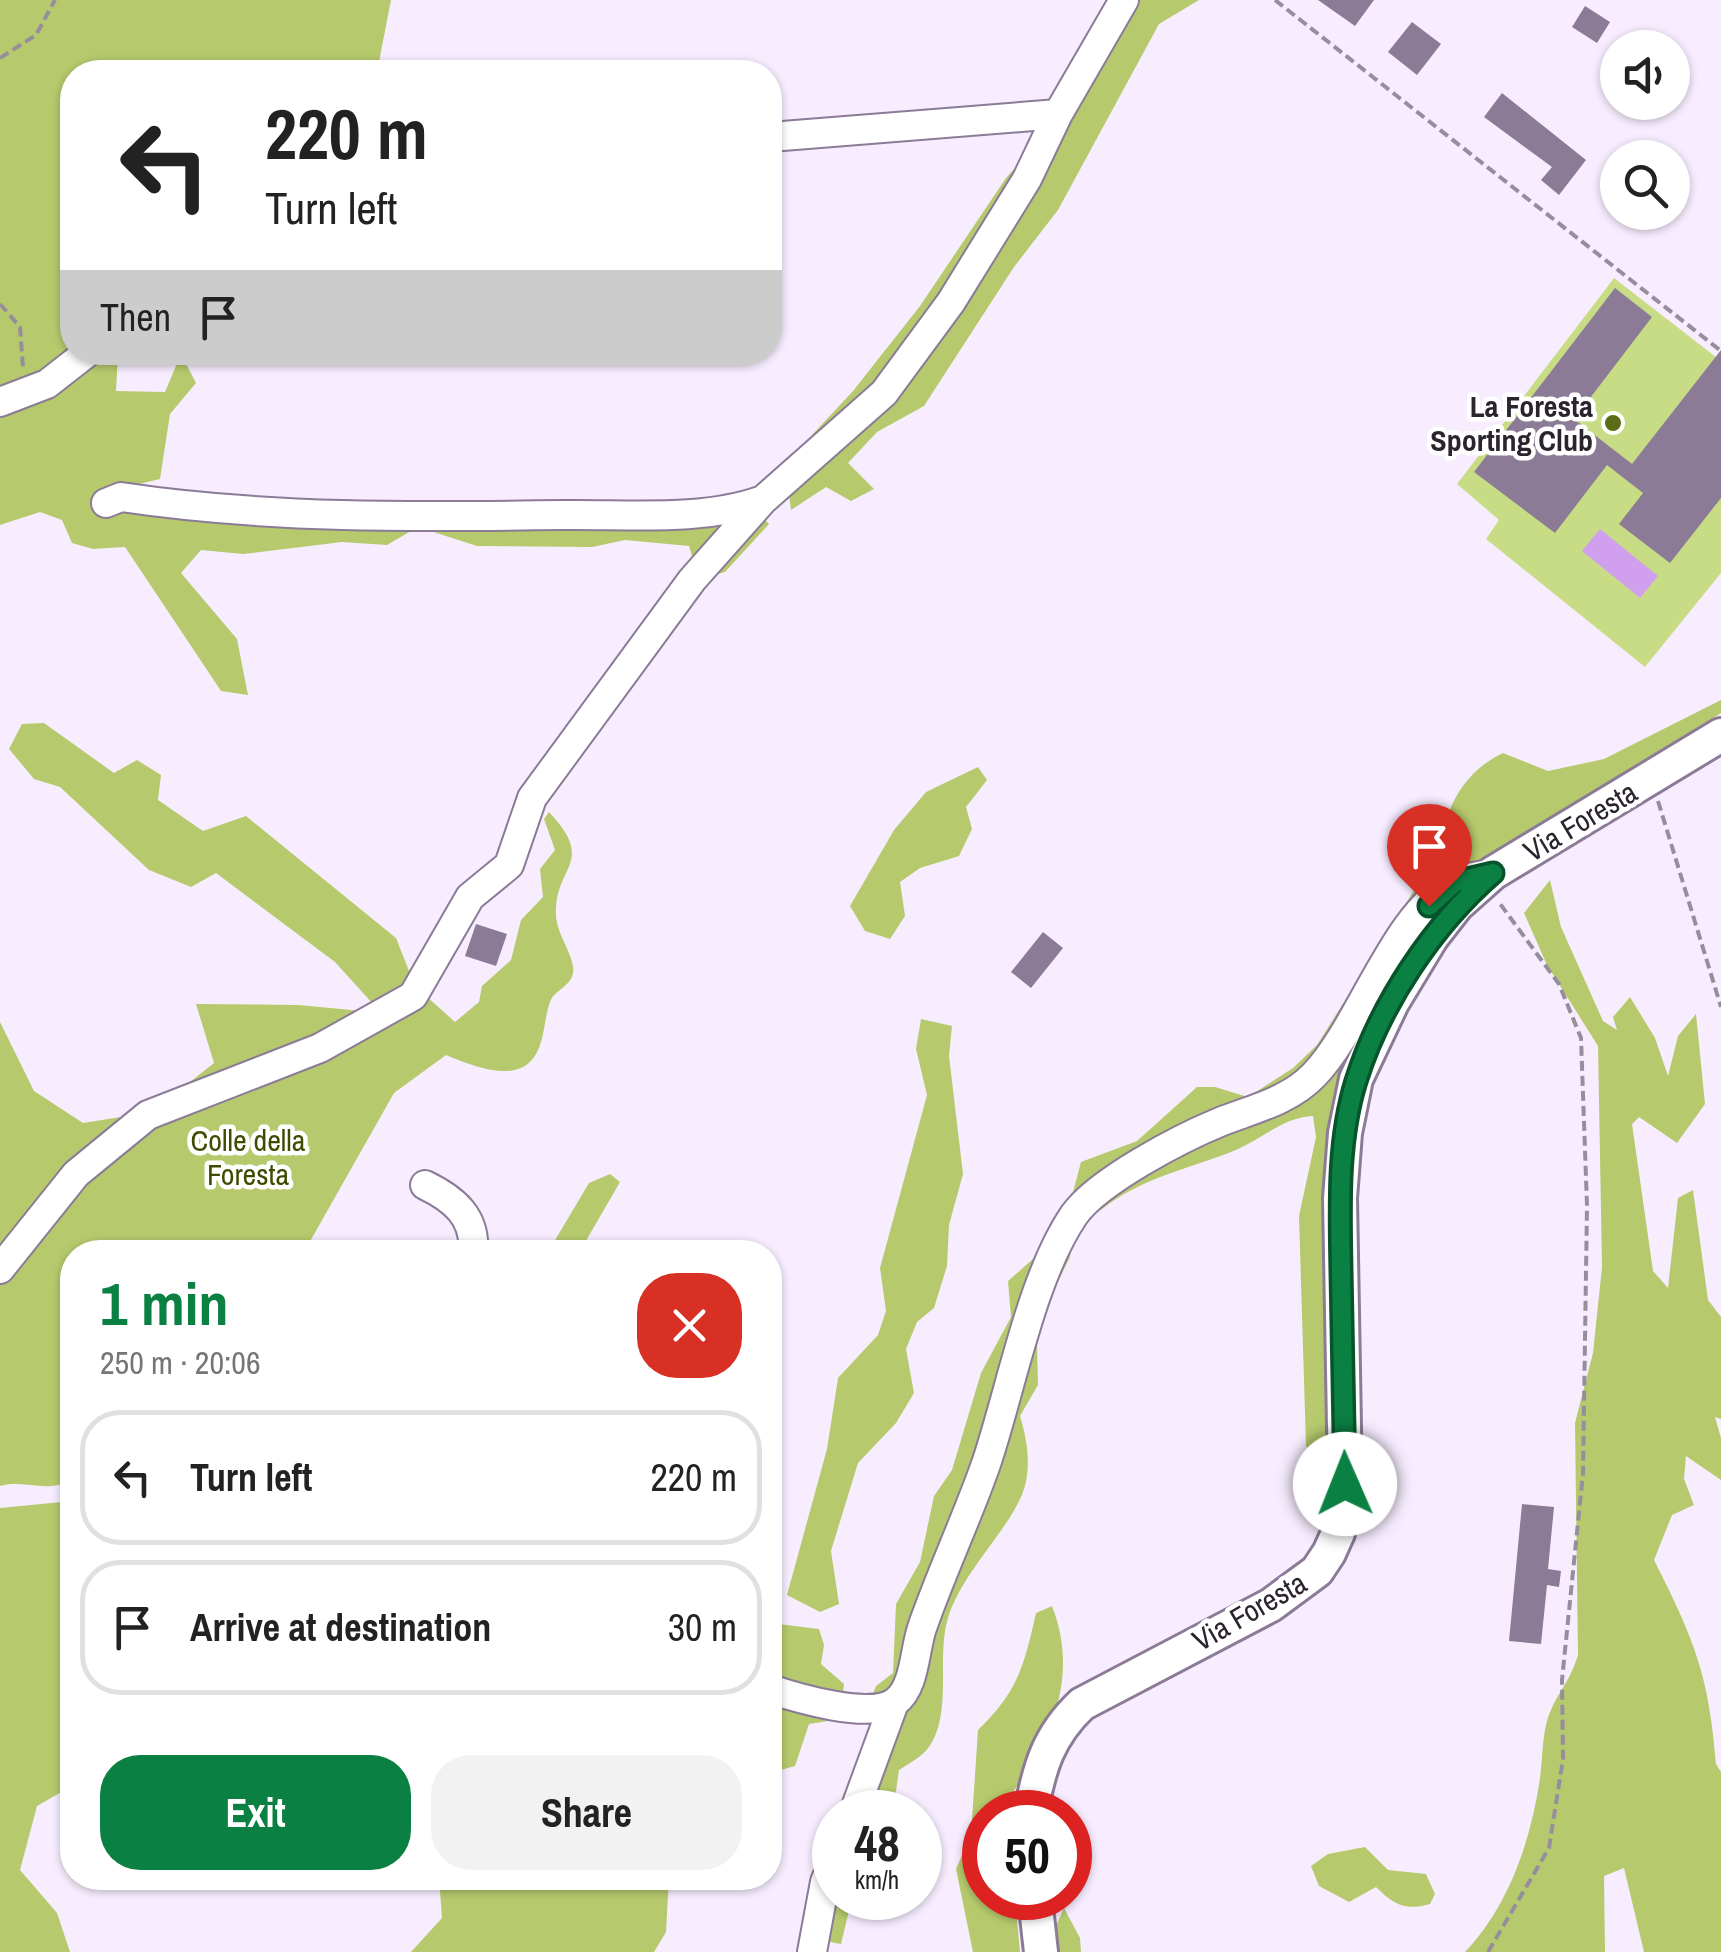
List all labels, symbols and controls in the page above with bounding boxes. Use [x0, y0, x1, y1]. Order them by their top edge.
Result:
map controls [1600, 30, 1690, 230]
button: sound [1600, 30, 1690, 120]
text: 220 m [265, 87, 428, 181]
icon: left [100, 100, 230, 230]
button: search [1600, 140, 1690, 230]
text: Turn left [265, 177, 397, 238]
icon: arrive [191, 290, 246, 345]
text: Then [100, 292, 171, 343]
place label: La Foresta Sporting Club [1430, 386, 1593, 460]
marker: La Foresta Sporting Club [1602, 412, 1624, 434]
street label: Via Foresta [1516, 771, 1644, 870]
pin [1387, 804, 1472, 907]
icon: arrive [1402, 819, 1457, 874]
park label: Colle della Foresta [191, 1120, 306, 1194]
text: 1 min [100, 1263, 229, 1344]
button: close [637, 1273, 742, 1378]
text: 250 m · 20:06 [100, 1341, 260, 1384]
position arrow [1293, 1432, 1397, 1536]
icon: left [105, 1450, 160, 1505]
text: Turn left [190, 1452, 312, 1503]
text: 220 m [650, 1452, 737, 1503]
street label: Via Foresta [1185, 1562, 1314, 1660]
icon: arrive [105, 1600, 160, 1655]
text: Arrive at destination [190, 1602, 491, 1653]
text: 30 m [668, 1602, 737, 1653]
button: Exit [100, 1755, 411, 1870]
button: Share [431, 1755, 742, 1870]
speed limit sign: 50 [962, 1790, 1092, 1920]
text: 48 [854, 1809, 900, 1877]
text: km/h [855, 1863, 899, 1897]

